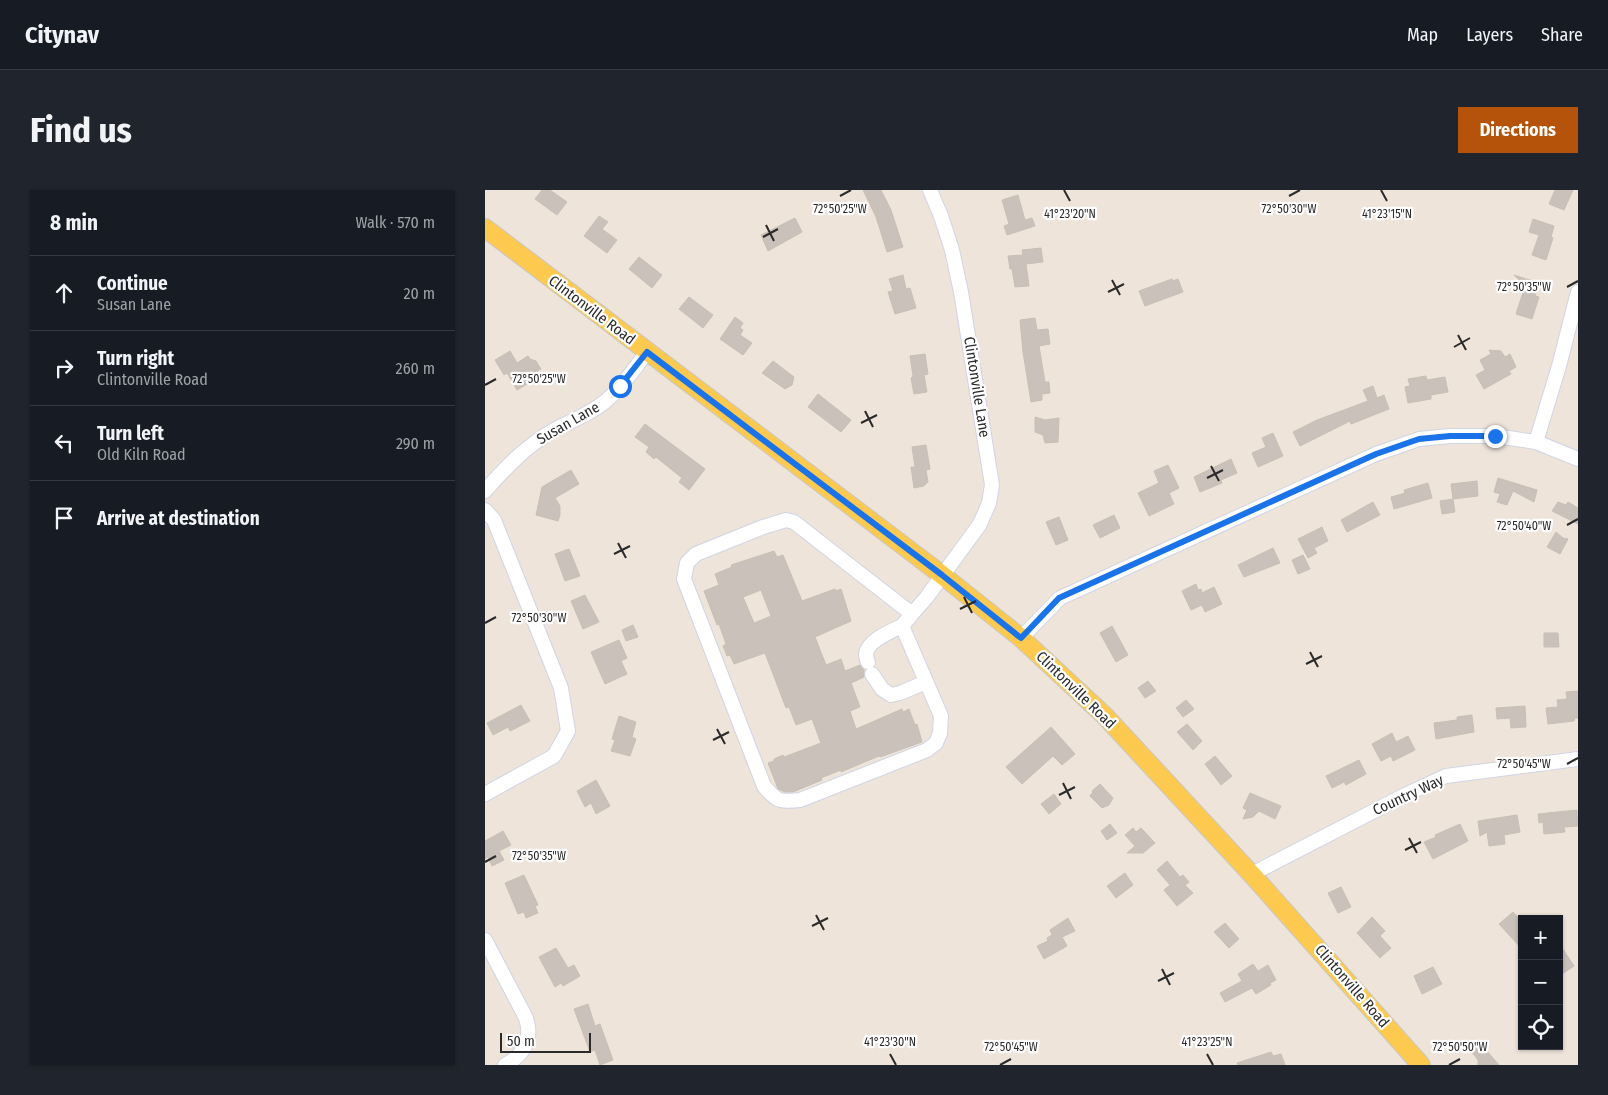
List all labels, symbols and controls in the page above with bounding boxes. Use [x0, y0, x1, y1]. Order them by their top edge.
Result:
text: Citynav [25, 21, 99, 49]
text: Map [1407, 24, 1438, 46]
text: Layers [1466, 24, 1513, 46]
text: Share [1541, 24, 1583, 46]
button: Directions [1458, 107, 1578, 153]
text: Find us [30, 109, 132, 151]
text: 72°50'25"W [813, 202, 867, 216]
text: 72°50'30"W [1262, 202, 1316, 216]
text: 41°23'20"N [1044, 207, 1096, 221]
text: 41°23'15"N [1362, 207, 1412, 221]
text: 8 min [50, 210, 98, 236]
text: Walk · 570 m [356, 213, 435, 232]
text: Continue [97, 272, 168, 295]
street label: Clintonville Road [545, 272, 639, 348]
icon: ahead [50, 279, 78, 307]
text: 72°50'35"W [1497, 280, 1551, 294]
text: 20 m [404, 284, 435, 303]
text: Susan Lane [97, 295, 171, 314]
street label: Clintonville Lane [960, 335, 994, 439]
text: Turn right [97, 347, 174, 370]
icon: right [50, 354, 78, 382]
text: 260 m [396, 359, 435, 378]
text: Clintonville Road [97, 370, 208, 389]
text: 72°50'25"W [512, 372, 566, 386]
route start [609, 375, 632, 398]
street label: Susan Lane [533, 398, 603, 448]
text: Turn left [97, 422, 164, 445]
route end [1484, 425, 1507, 448]
icon: left [50, 429, 78, 457]
text: 290 m [396, 434, 435, 453]
text: Old Kiln Road [97, 445, 186, 464]
icon: arrive [50, 504, 78, 532]
text: Arrive at destination [97, 507, 260, 530]
text: 72°50'40"W [1497, 519, 1551, 533]
text: 72°50'30"W [512, 611, 566, 625]
street label: Clintonville Road [1032, 647, 1120, 733]
text: 72°50'45"W [1497, 757, 1551, 771]
street label: Country Way [1370, 771, 1446, 819]
text: 72°50'35"W [512, 849, 566, 863]
map controls [1518, 915, 1563, 1050]
button: + [1518, 915, 1563, 960]
street label: Clintonville Road [1311, 941, 1393, 1031]
button: − [1518, 960, 1563, 1005]
button: locate [1518, 1005, 1563, 1050]
scale bar [500, 1030, 591, 1053]
text: 50 m [507, 1033, 535, 1050]
text: 41°23'30"N [864, 1035, 916, 1049]
text: 41°23'25"N [1182, 1035, 1232, 1049]
text: 72°50'45"W [984, 1040, 1038, 1054]
text: 72°50'50"W [1433, 1040, 1487, 1054]

